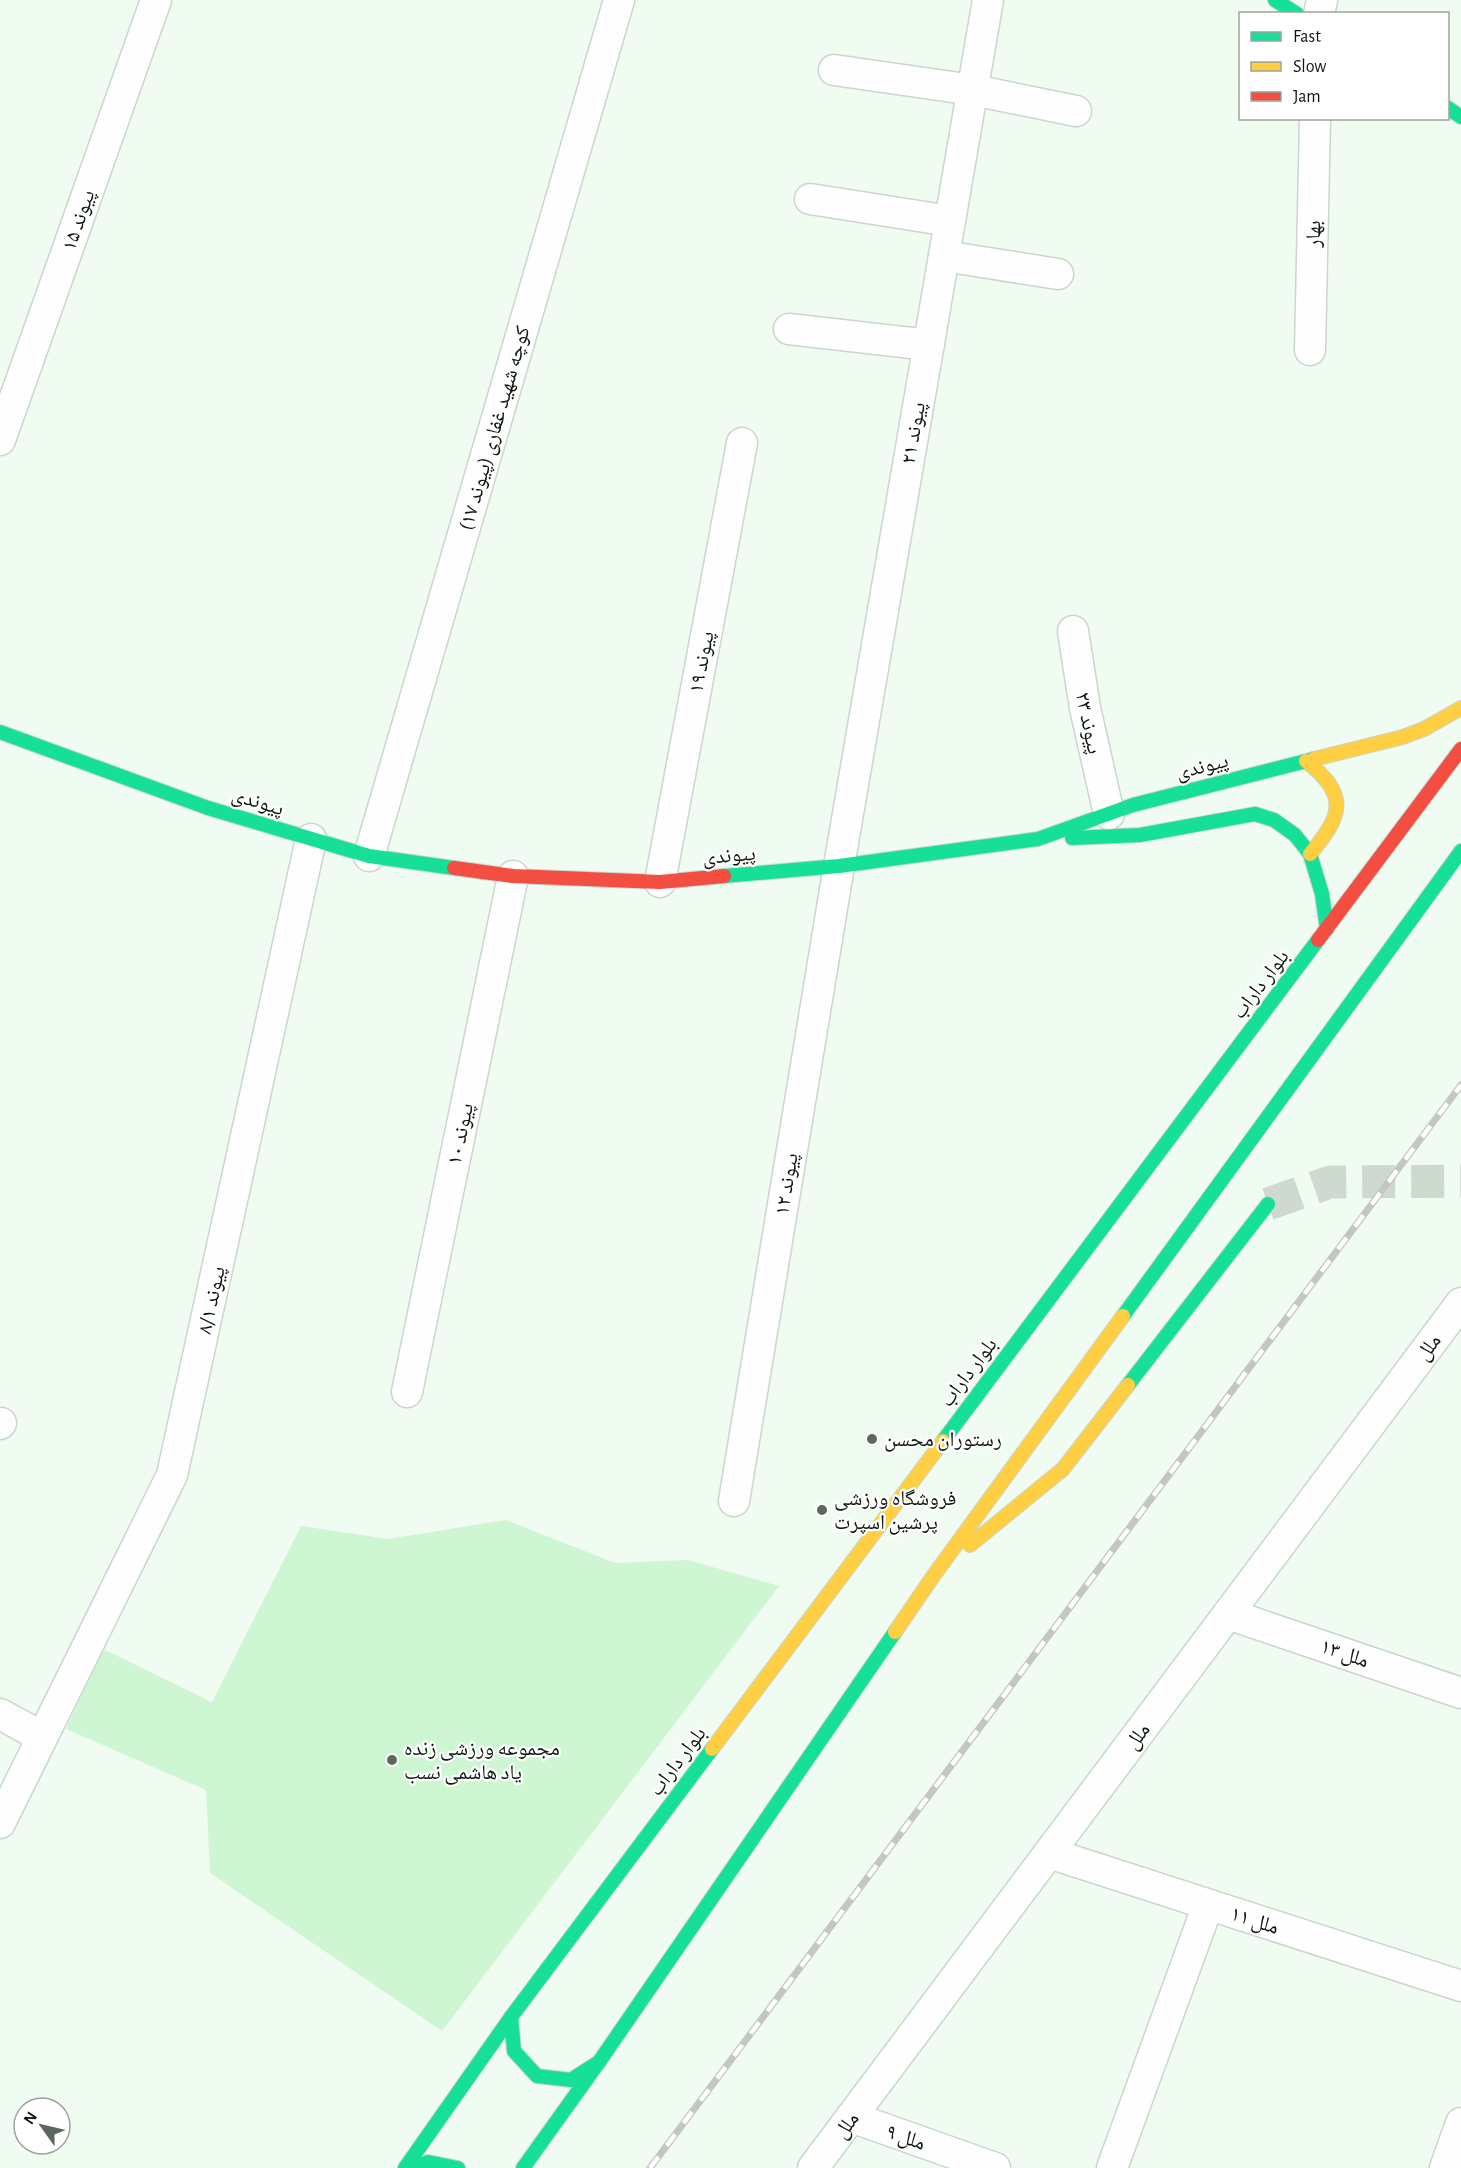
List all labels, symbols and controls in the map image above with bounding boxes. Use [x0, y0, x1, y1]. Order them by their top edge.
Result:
legend [1239, 12, 1449, 120]
text: Fast [1293, 28, 1321, 46]
text: Slow [1293, 58, 1326, 76]
text: Jam [1293, 88, 1321, 106]
street label: پیوند ۱۵ [58, 187, 100, 254]
street label: بهار [1303, 220, 1325, 249]
street label: کوچه شهید غفاری (پیوند ۱۷) [455, 323, 535, 533]
street label: پیوند ۲۱ [898, 400, 930, 466]
street label: پیوند ۱۹ [685, 629, 719, 695]
street label: پیوند ۲۳ [1071, 690, 1105, 756]
street label: پیوندی [1174, 750, 1231, 784]
street label: پیوندی [229, 784, 286, 820]
street label: پیوندی [702, 843, 757, 869]
street label: بلوار داراب [1228, 946, 1293, 1023]
street label: پیوند ۱۰ [444, 1101, 478, 1167]
street label: پیوند ۱۲ [771, 1151, 803, 1217]
street label: پیوند ۸/۱ [194, 1264, 230, 1336]
street label: ملل [1412, 1330, 1447, 1366]
street label: بلوار داراب [936, 1334, 1001, 1411]
place label: رستوران محسن [884, 1429, 1002, 1452]
marker: رستوران محسن [865, 1432, 879, 1446]
place label: فروشگاه ورزشی پرشین اسپرت [834, 1488, 956, 1535]
marker: فروشگاه ورزشی پرشین اسپرت [815, 1503, 829, 1517]
street label: ملل ۱۳ [1317, 1635, 1372, 1673]
street label: ملل [1121, 1719, 1156, 1755]
street label: بلوار داراب [645, 1723, 710, 1800]
place label: مجموعه ورزشی زنده یاد هاشمی نسب [404, 1738, 560, 1785]
marker: مجموعه ورزشی زنده یاد هاشمی نسب [385, 1753, 399, 1767]
street label: ملل ۱۱ [1227, 1903, 1282, 1940]
north arrow [12, 2096, 72, 2156]
street label: ملل [830, 2108, 865, 2144]
text: N [21, 2109, 40, 2127]
street label: ملل ۹ [883, 2121, 928, 2156]

